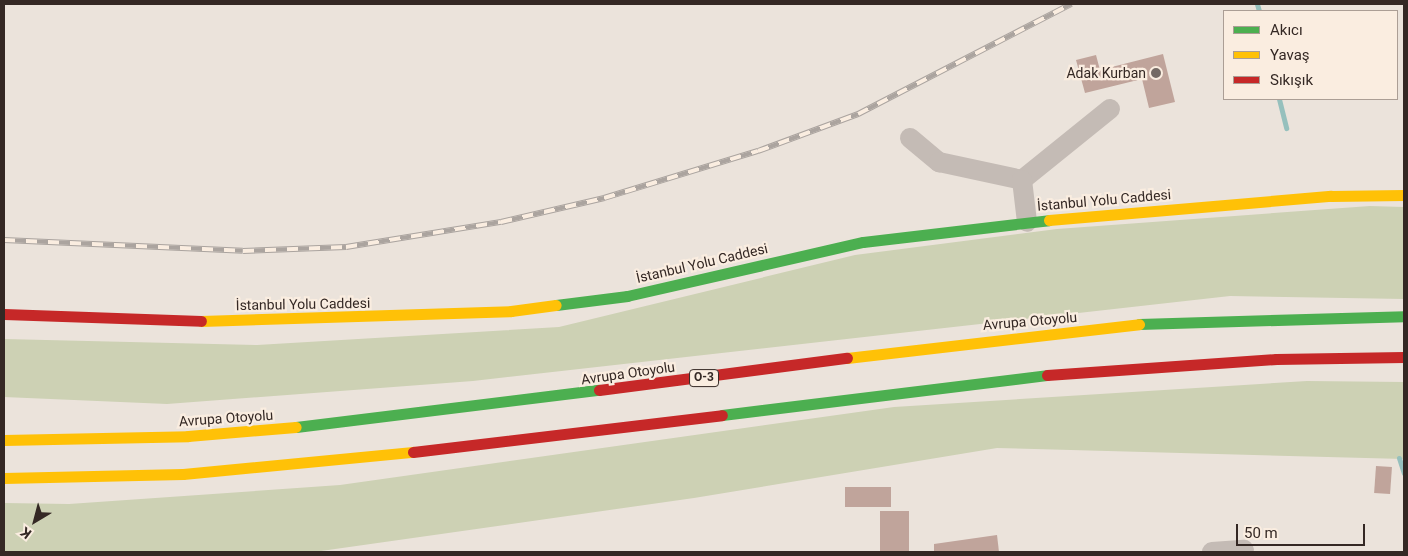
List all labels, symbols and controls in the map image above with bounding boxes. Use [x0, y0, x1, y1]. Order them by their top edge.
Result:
legend [1223, 10, 1398, 100]
text: Akıcı [1270, 21, 1303, 39]
text: Yavaş [1270, 46, 1310, 64]
place label: Adak Kurban [1066, 65, 1146, 81]
marker: Adak Kurban [1150, 67, 1162, 79]
text: Sıkışık [1270, 71, 1313, 89]
street label: İstanbul Yolu Caddesi [1036, 186, 1172, 214]
street label: İstanbul Yolu Caddesi [635, 240, 769, 286]
street label: İstanbul Yolu Caddesi [236, 294, 370, 314]
street label: Avrupa Otoyolu [982, 309, 1078, 333]
street label: Avrupa Otoyolu [580, 358, 676, 388]
road number: O-3 [689, 368, 719, 388]
street label: Avrupa Otoyolu [178, 406, 274, 430]
north arrow [10, 496, 60, 546]
scale bar [1238, 514, 1367, 546]
text: K [18, 524, 34, 542]
text: 50 m [1244, 524, 1278, 542]

